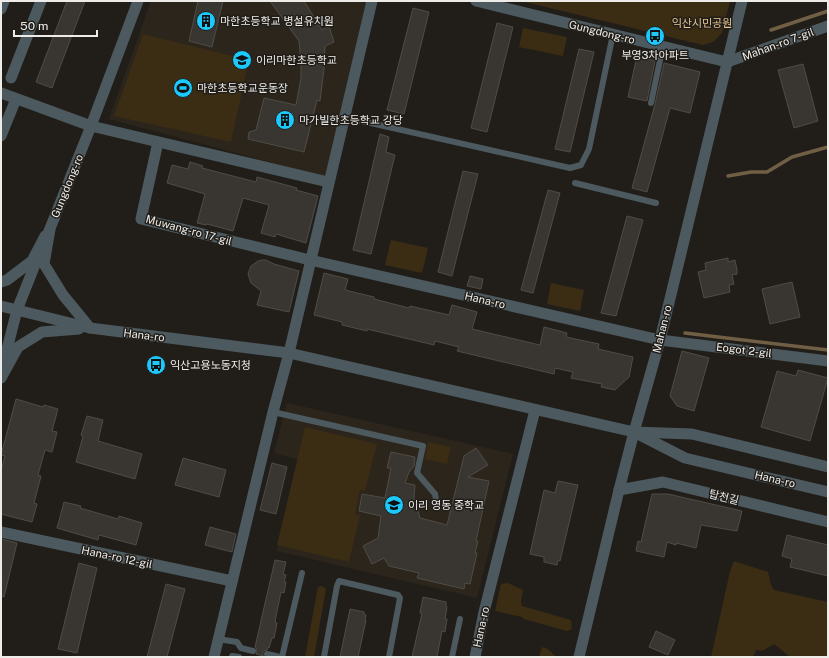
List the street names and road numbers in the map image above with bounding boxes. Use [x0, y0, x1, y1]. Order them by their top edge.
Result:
street label: Gungdong-ro [568, 18, 636, 46]
street label: Mahan-ro 7-gil [741, 25, 815, 63]
street label: Gungdong-ro [49, 152, 85, 220]
street label: Muwang-ro 17-gil [145, 213, 233, 247]
street label: Hana-ro [463, 289, 507, 311]
street label: Mahan-ro [650, 304, 674, 354]
street label: Hana-ro [123, 327, 165, 343]
street label: Eogot 2-gil [715, 341, 773, 359]
street label: Hana-ro [753, 468, 797, 490]
street label: 탑천길 [708, 488, 740, 506]
street label: Hana-ro 12-gil [80, 544, 154, 570]
street label: Hana-ro [471, 605, 491, 649]

